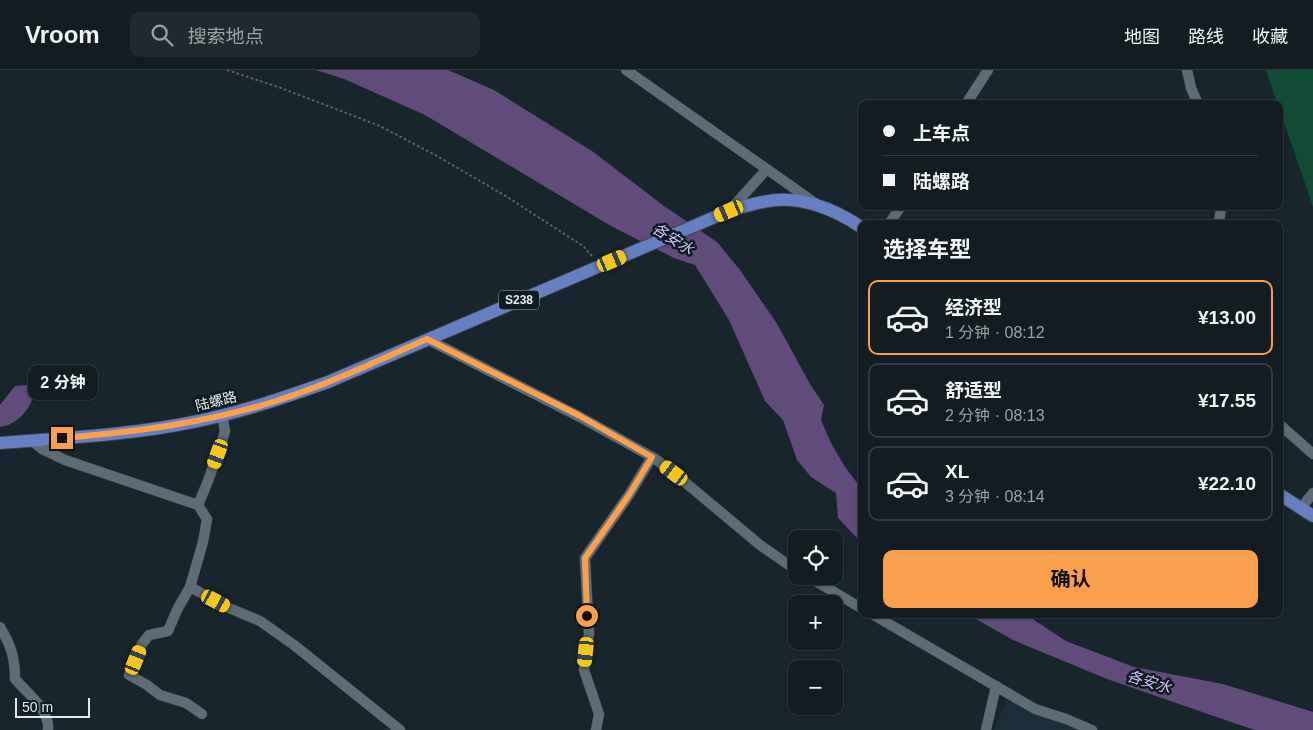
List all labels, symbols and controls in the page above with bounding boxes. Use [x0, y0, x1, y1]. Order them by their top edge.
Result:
search box [130, 12, 480, 57]
text: Vroom [25, 21, 100, 48]
icon: search [148, 21, 176, 49]
text: 搜索地点 [188, 26, 264, 47]
text: 地图 [1124, 27, 1160, 47]
text: 路线 [1188, 27, 1224, 47]
text: 收藏 [1252, 27, 1288, 47]
text: 上车点 [913, 123, 970, 144]
text: 陆螺路 [913, 171, 970, 192]
car [712, 198, 745, 224]
water label: 各安水 [650, 219, 698, 258]
text: 选择车型 [883, 237, 971, 262]
car [595, 248, 628, 274]
road number: S238 [499, 290, 539, 310]
icon: car [885, 295, 930, 340]
text: 经济型 [945, 297, 1002, 318]
text: ¥13.00 [1198, 307, 1256, 328]
text: 1 分钟 · 08:12 [945, 324, 1045, 341]
callout: 2 分钟 [27, 366, 97, 400]
text: 2 分钟 [40, 374, 86, 391]
icon: car [885, 378, 930, 423]
text: 舒适型 [945, 380, 1002, 401]
street label: 陆螺路 [194, 388, 238, 414]
text: ¥17.55 [1198, 390, 1256, 411]
text: 2 分钟 · 08:13 [945, 407, 1045, 424]
route end [51, 427, 73, 449]
car [205, 437, 230, 471]
car [657, 458, 690, 488]
icon: car [885, 461, 930, 506]
text: XL [945, 461, 969, 482]
text: ¥22.10 [1198, 473, 1256, 494]
text: 3 分钟 · 08:14 [945, 488, 1045, 505]
map controls [788, 530, 843, 715]
button: locate [788, 530, 843, 585]
button: 确认 [883, 550, 1258, 608]
car [199, 587, 232, 615]
button: + [788, 595, 843, 650]
route start [576, 605, 598, 627]
car [576, 636, 595, 668]
car [123, 643, 148, 677]
button: − [788, 660, 843, 715]
water label: 各安水 [1125, 667, 1174, 697]
scale bar [15, 695, 90, 718]
text: 50 m [22, 699, 53, 715]

